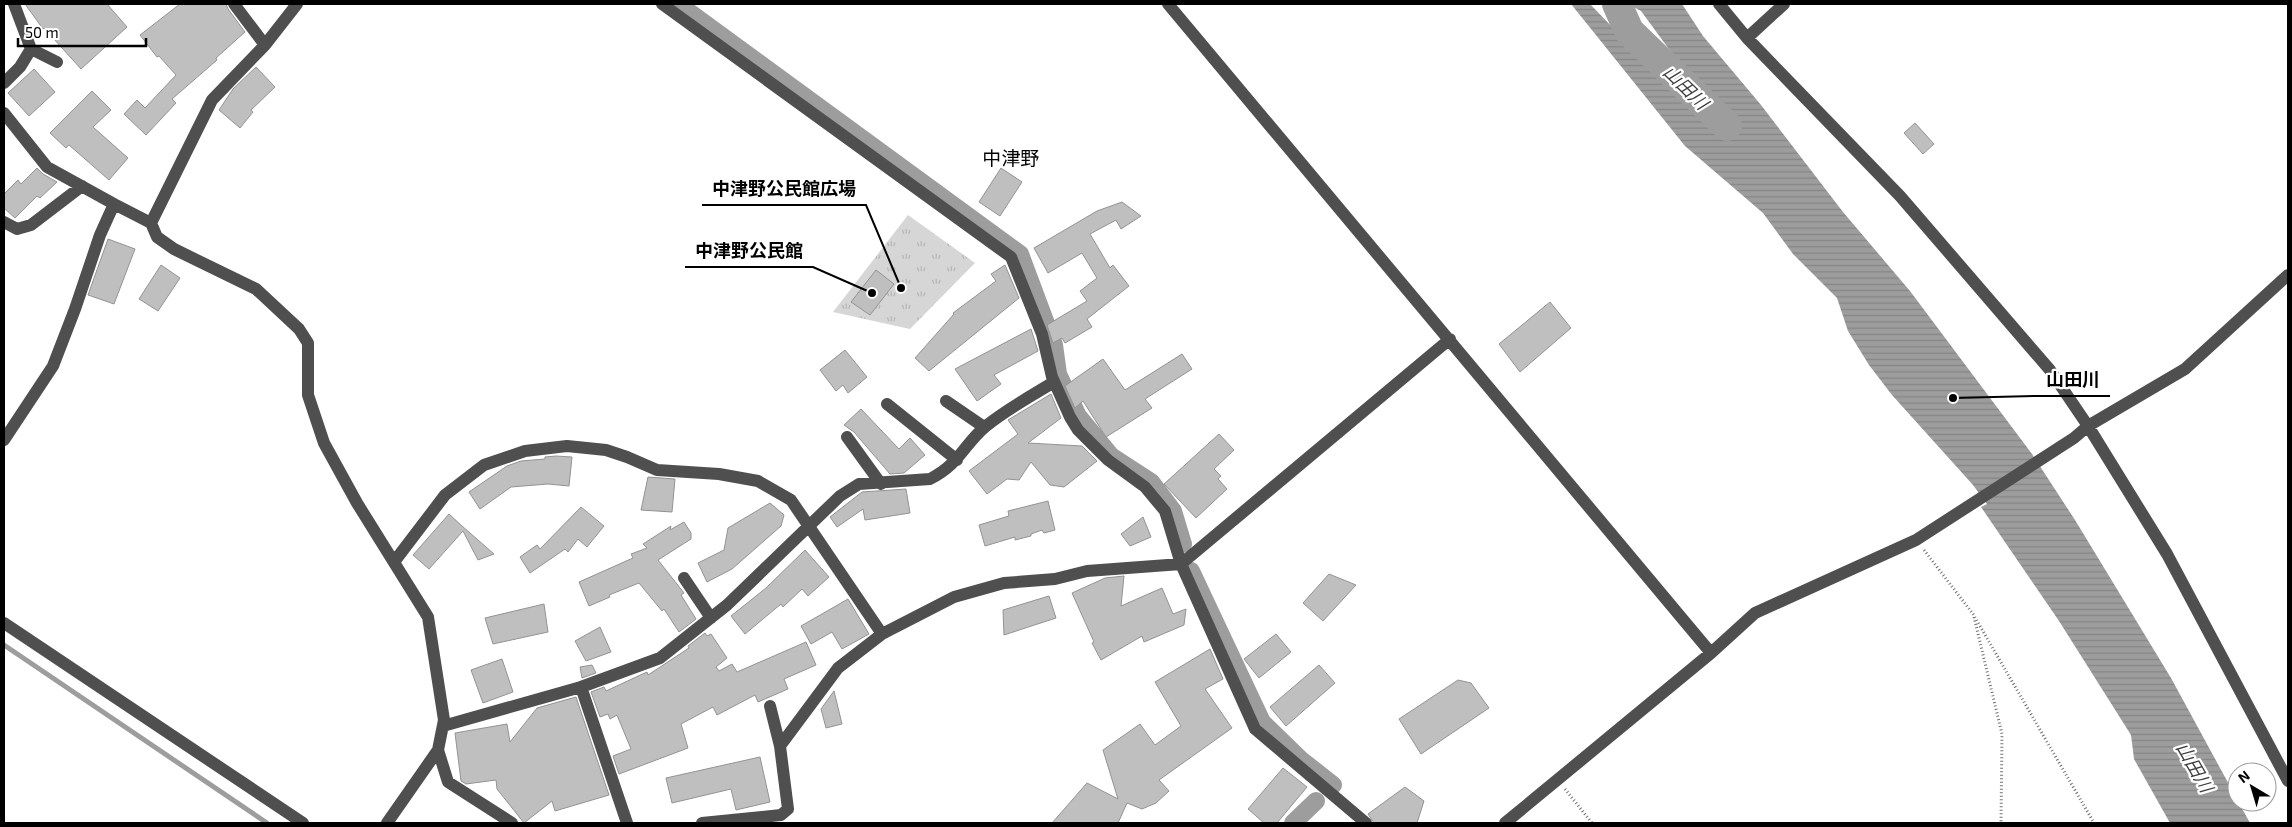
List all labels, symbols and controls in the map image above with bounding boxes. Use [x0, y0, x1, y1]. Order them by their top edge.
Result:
scale bar [18, 15, 145, 47]
text: 50 m [25, 23, 59, 41]
water label: 山田川 [1659, 60, 1715, 115]
district label: 中津野 [982, 146, 1040, 169]
callout: 中津野公民館広場 [702, 172, 866, 205]
text: 中津野公民館広場 [712, 177, 856, 199]
callout: 中津野公民館 [685, 234, 813, 267]
text: 中津野公民館 [695, 239, 803, 261]
callout: 山田川 [2036, 363, 2110, 396]
text: 山田川 [2046, 368, 2100, 390]
water label: 山田川 [2172, 738, 2219, 798]
north arrow [2227, 762, 2277, 812]
text: N [2234, 767, 2253, 786]

